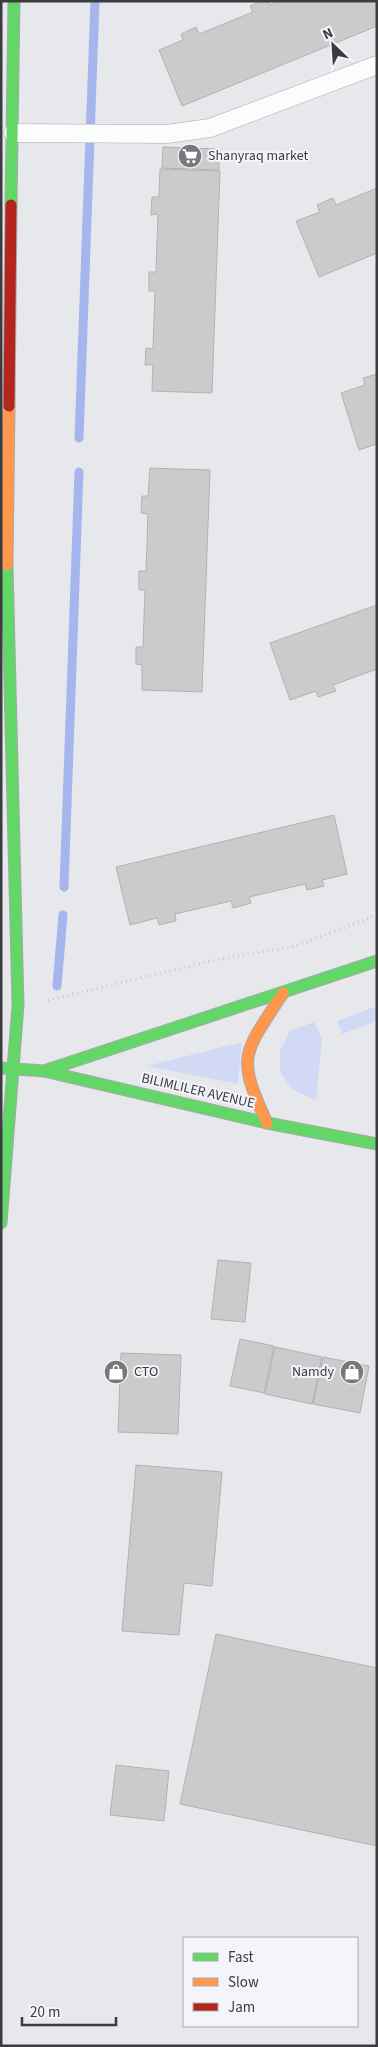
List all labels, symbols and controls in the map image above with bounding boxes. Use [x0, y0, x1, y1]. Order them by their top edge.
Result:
north arrow [308, 20, 358, 70]
text: N [319, 23, 336, 45]
supermarket icon: Shanyraq market [177, 143, 203, 169]
place label: Shanyraq market [208, 146, 308, 166]
street label: BILIMLILER AVENUE [139, 1068, 257, 1114]
shop icon: СТО [103, 1359, 129, 1385]
shop icon: Namdy [339, 1359, 365, 1385]
place label: СТО [134, 1362, 158, 1382]
place label: Namdy [292, 1362, 334, 1382]
legend [183, 1937, 358, 2027]
text: Fast [228, 1947, 254, 1968]
text: Slow [228, 1972, 259, 1993]
scale bar [22, 1994, 116, 2026]
text: Jam [228, 1997, 255, 2018]
text: 20 m [30, 2002, 60, 2023]

